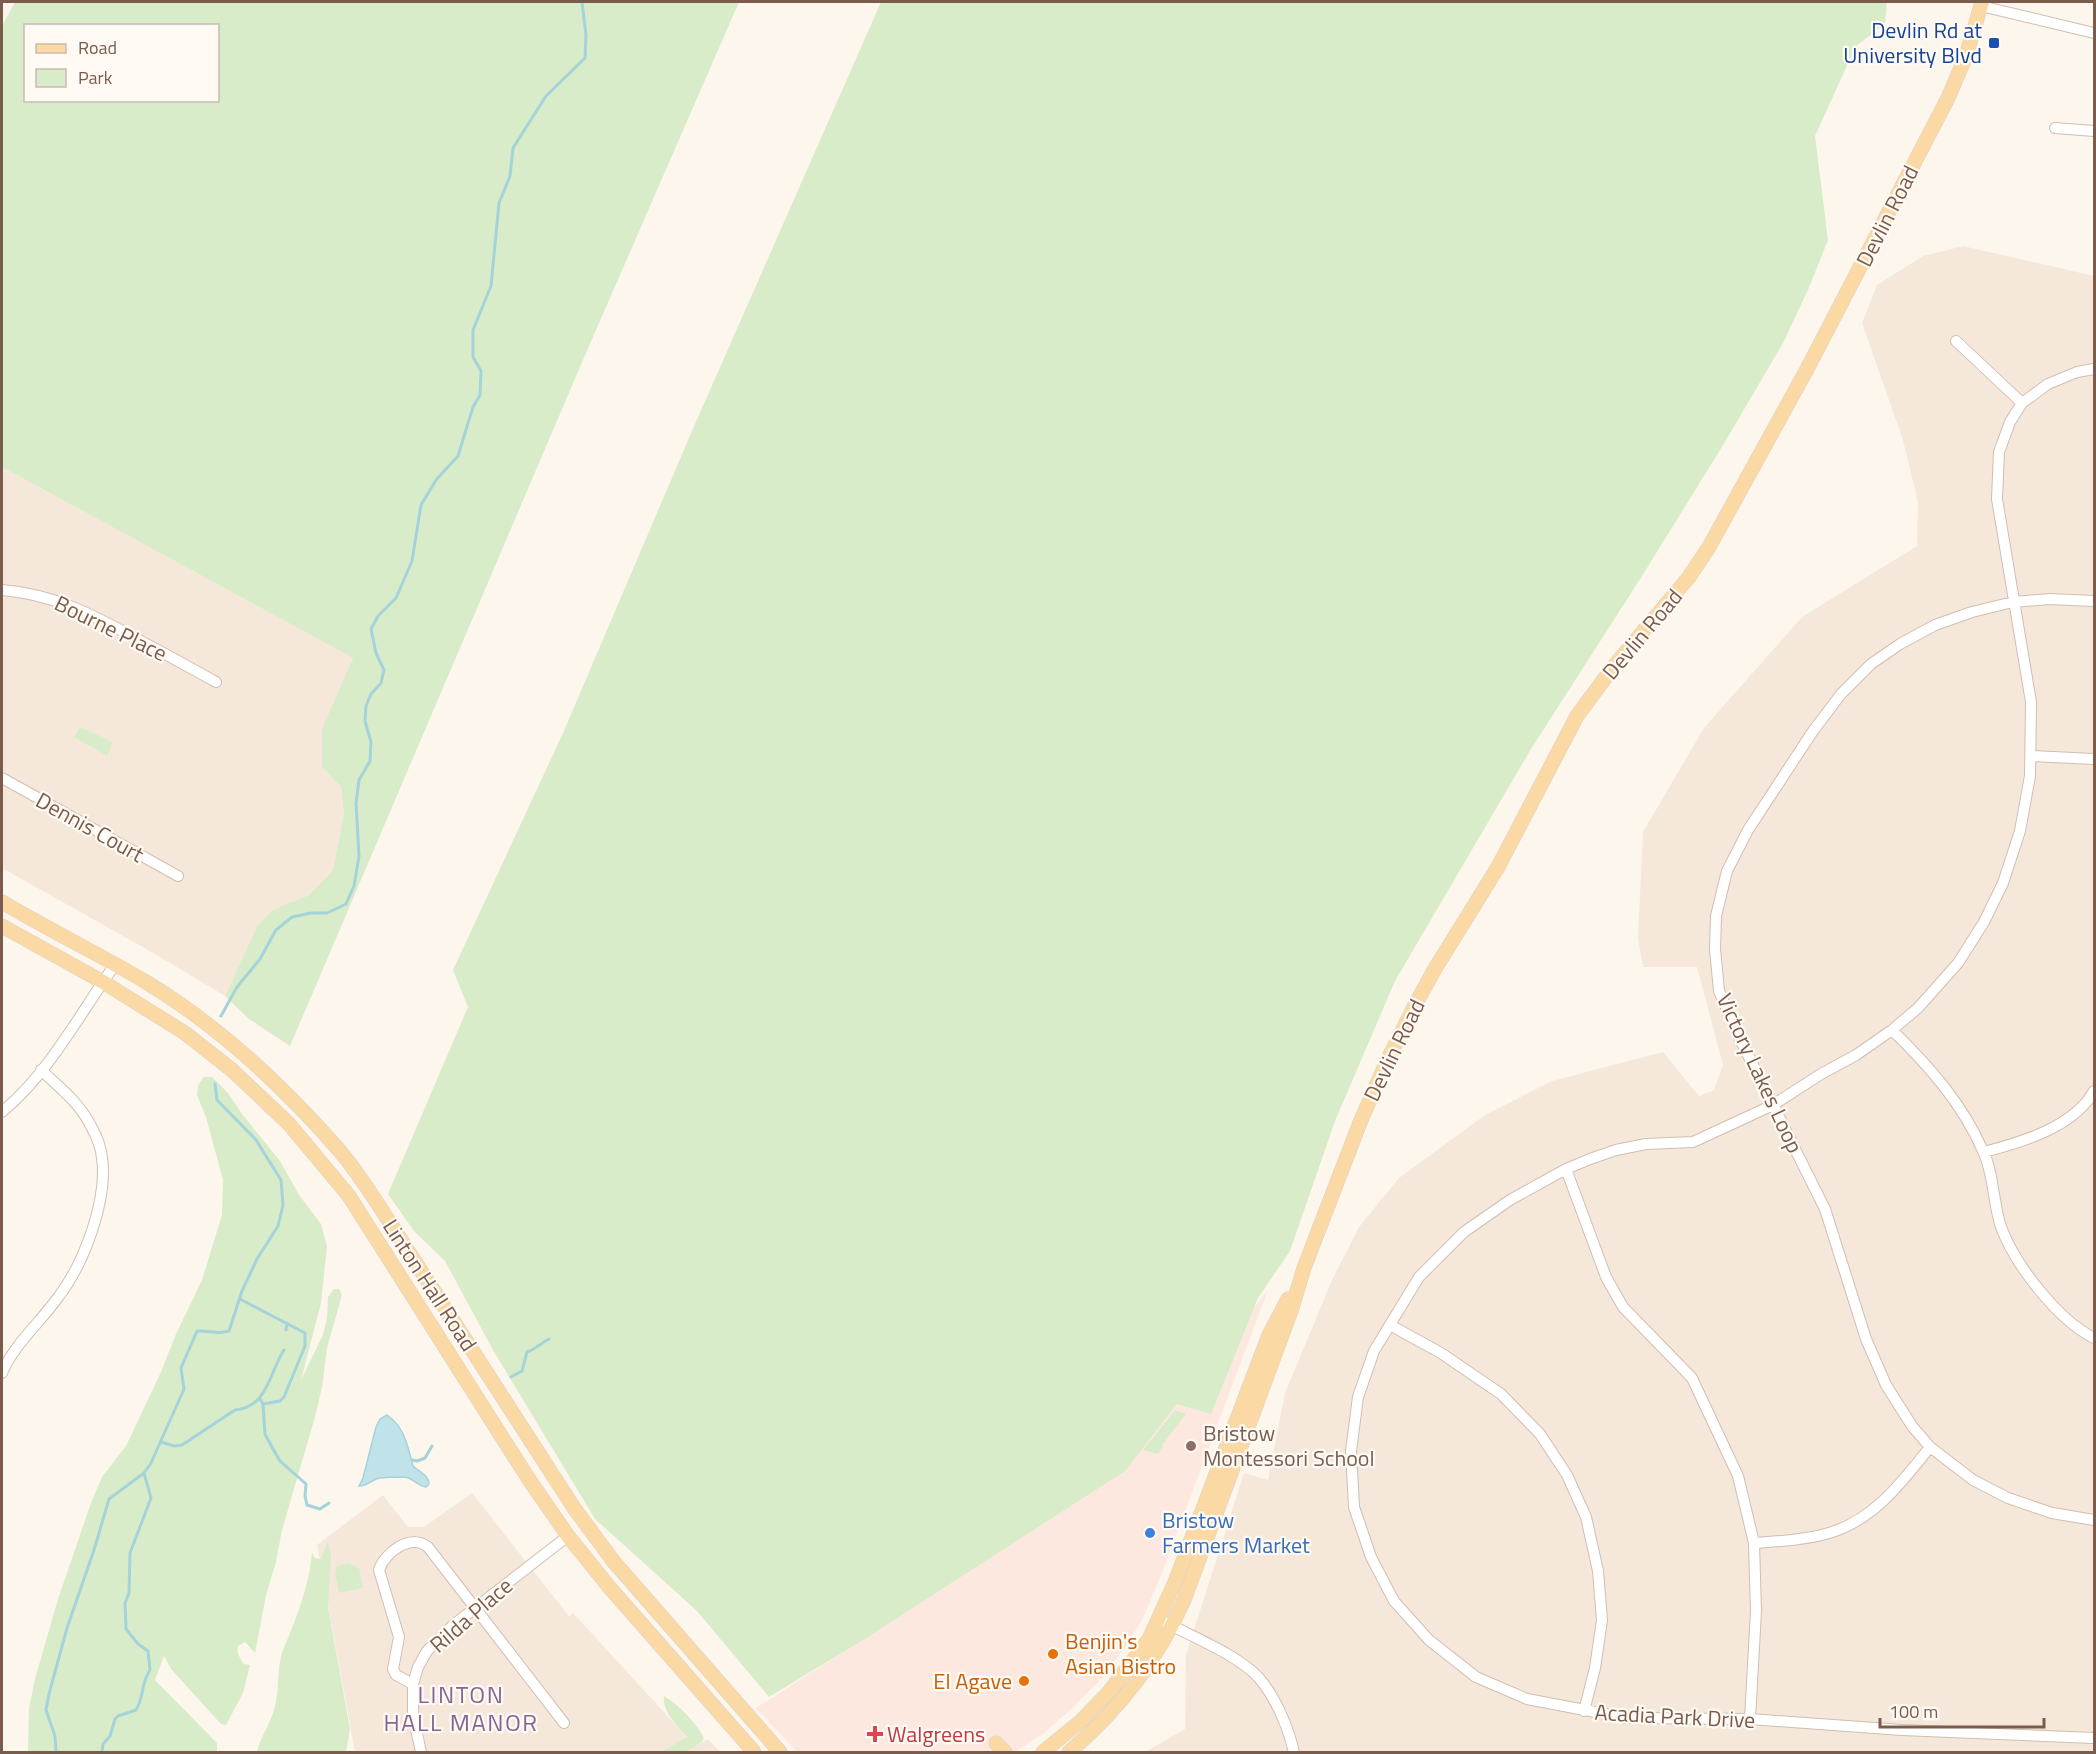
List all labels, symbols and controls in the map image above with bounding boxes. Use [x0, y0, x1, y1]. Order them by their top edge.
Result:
place label: Devlin Rd at University Blvd [1843, 13, 1982, 72]
legend [24, 24, 219, 102]
text: Road [78, 34, 117, 61]
marker: Devlin Rd at University Blvd [1987, 36, 2001, 50]
text: Park [78, 64, 113, 91]
street label: Devlin Road [1847, 159, 1927, 273]
street label: Devlin Road [1594, 581, 1690, 687]
street label: Bourne Place [49, 586, 173, 670]
street label: Dennis Court [30, 783, 151, 871]
street label: Victory Lakes Loop [1708, 987, 1812, 1159]
street label: Devlin Road [1355, 993, 1433, 1107]
street label: Linton Hall Road [374, 1212, 486, 1358]
place label: Bristow Montessori School [1203, 1416, 1375, 1475]
marker: Bristow Montessori School [1184, 1439, 1198, 1453]
place label: Bristow Farmers Market [1162, 1503, 1310, 1562]
marker: Bristow Farmers Market [1143, 1526, 1157, 1540]
street label: Rilda Place [422, 1569, 520, 1661]
place label: Benjin's Asian Bistro [1065, 1624, 1176, 1683]
marker: Benjin's Asian Bistro [1046, 1647, 1060, 1661]
place label: El Agave [933, 1664, 1012, 1698]
marker: El Agave [1017, 1674, 1031, 1688]
district label: LINTON HALL MANOR [383, 1676, 539, 1740]
scale bar [1880, 1691, 2044, 1729]
street label: Acadia Park Drive [1594, 1695, 1756, 1737]
text: 100 m [1889, 1698, 1938, 1725]
place label: Walgreens [887, 1717, 985, 1751]
marker: Walgreens [868, 1727, 882, 1741]

